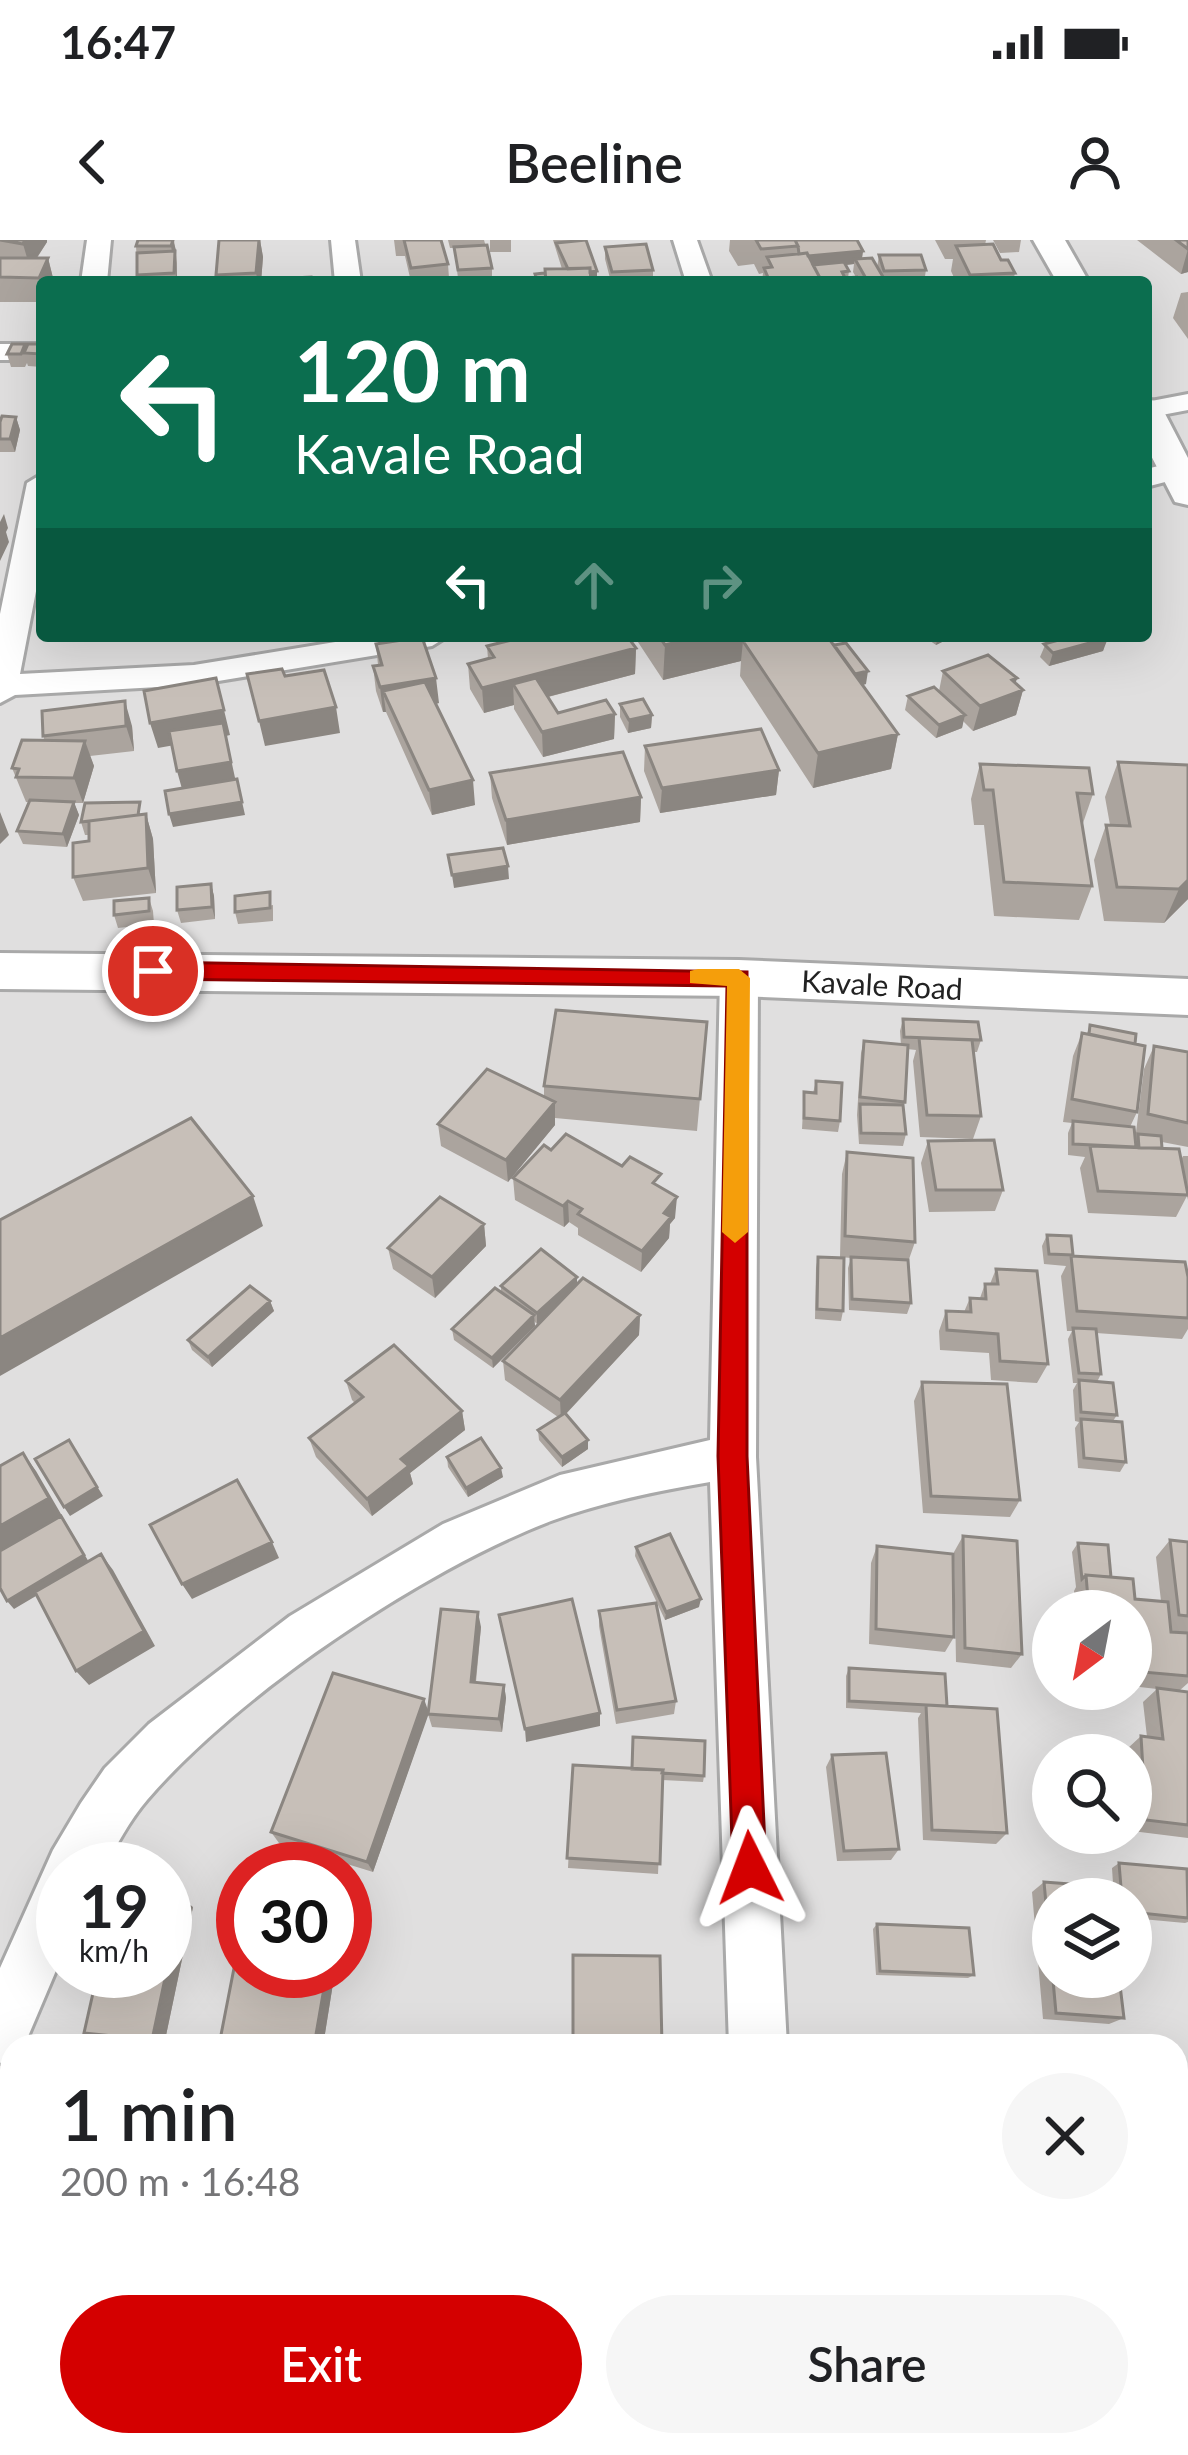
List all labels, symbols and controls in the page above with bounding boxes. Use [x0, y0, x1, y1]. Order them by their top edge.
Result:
text: 16:47 [60, 15, 176, 69]
icon: back [60, 129, 126, 195]
icon: person [1062, 129, 1128, 195]
text: Beeline [505, 130, 683, 195]
text: 120 m [294, 319, 531, 420]
icon: left [96, 324, 252, 480]
text: Kavale Road [294, 421, 585, 486]
icon: left [435, 552, 501, 618]
icon: ahead [561, 552, 627, 618]
icon: right [687, 552, 753, 618]
pin [102, 920, 204, 1022]
icon: arrive [120, 938, 186, 1004]
street label: Kavale Road [800, 962, 964, 1006]
north arrow [1032, 1590, 1152, 1710]
map controls [1032, 1590, 1152, 1998]
button: search [1032, 1734, 1152, 1854]
position arrow [687, 1805, 813, 1931]
speed limit sign: 30 [216, 1842, 372, 1998]
text: 19 [79, 1869, 149, 1941]
button: layers [1032, 1878, 1152, 1998]
text: km/h [79, 1932, 149, 1968]
text: 1 min [60, 2070, 238, 2156]
button: close [1002, 2073, 1128, 2199]
text: 200 m · 16:48 [60, 2158, 300, 2204]
button: Exit [60, 2295, 582, 2433]
button: Share [606, 2295, 1128, 2433]

